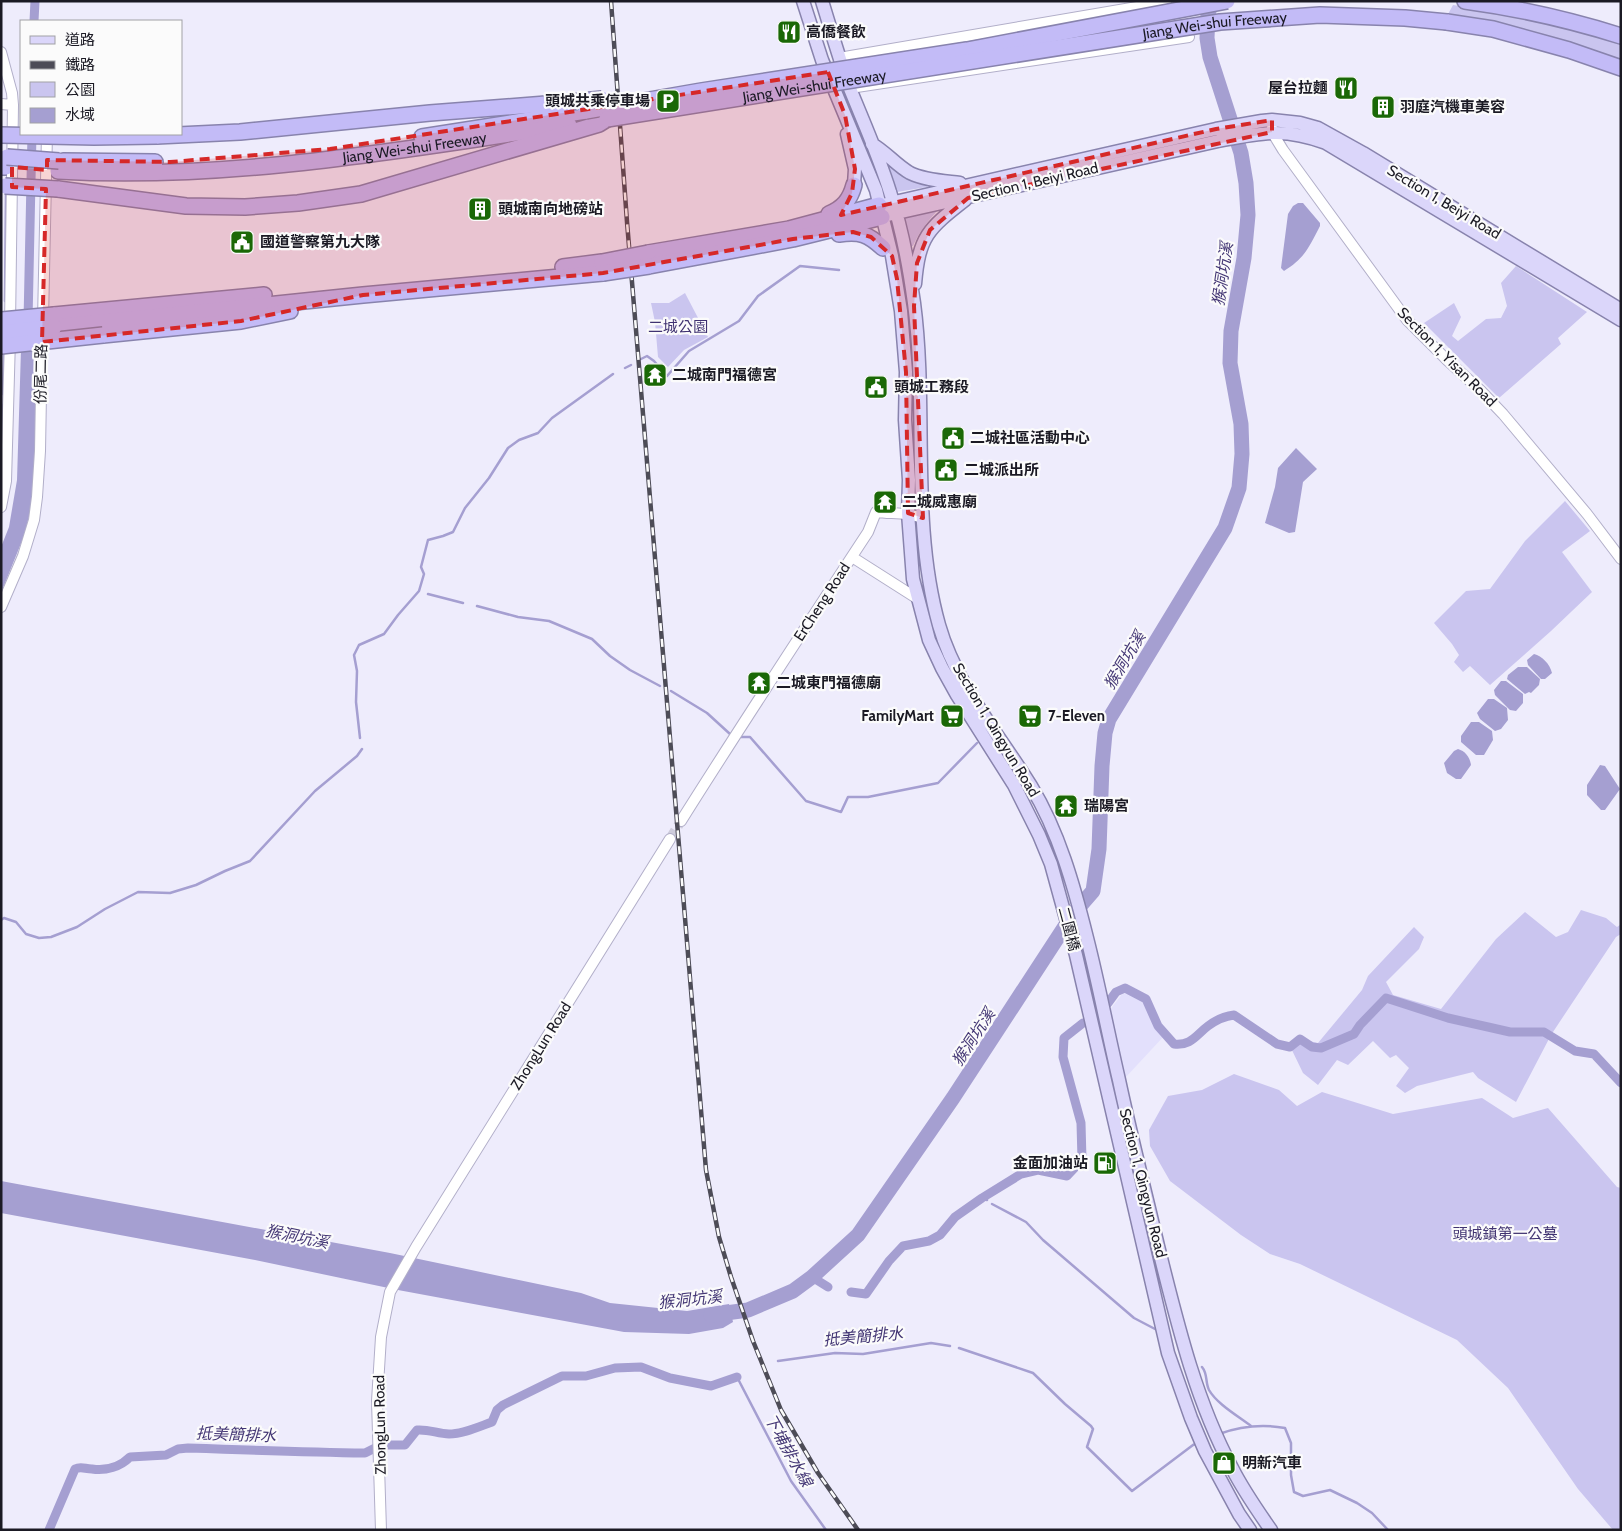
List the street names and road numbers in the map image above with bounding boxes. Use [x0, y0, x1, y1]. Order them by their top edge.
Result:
street label: Jiang Wei-shui Freeway [1140, 8, 1288, 43]
street label: Jiang Wei-shui Freeway [740, 66, 888, 107]
street label: Jiang Wei-shui Freeway [340, 128, 488, 167]
street label: Section 1, Beiyi Road [970, 159, 1100, 205]
street label: Section 1, Beiyi Road [1384, 161, 1504, 243]
street label: Section 1, Yisan Road [1394, 304, 1500, 410]
street label: 份尾二路 [31, 344, 51, 404]
street label: ErCheng Road [790, 559, 854, 645]
street label: Section 1, Qingyun Road [949, 660, 1043, 800]
street label: 二圍橋 [1054, 905, 1084, 953]
street label: ZhongLun Road [507, 999, 575, 1093]
street label: Section 1, Qingyun Road [1116, 1106, 1170, 1260]
street label: ZhongLun Road [370, 1375, 390, 1475]

